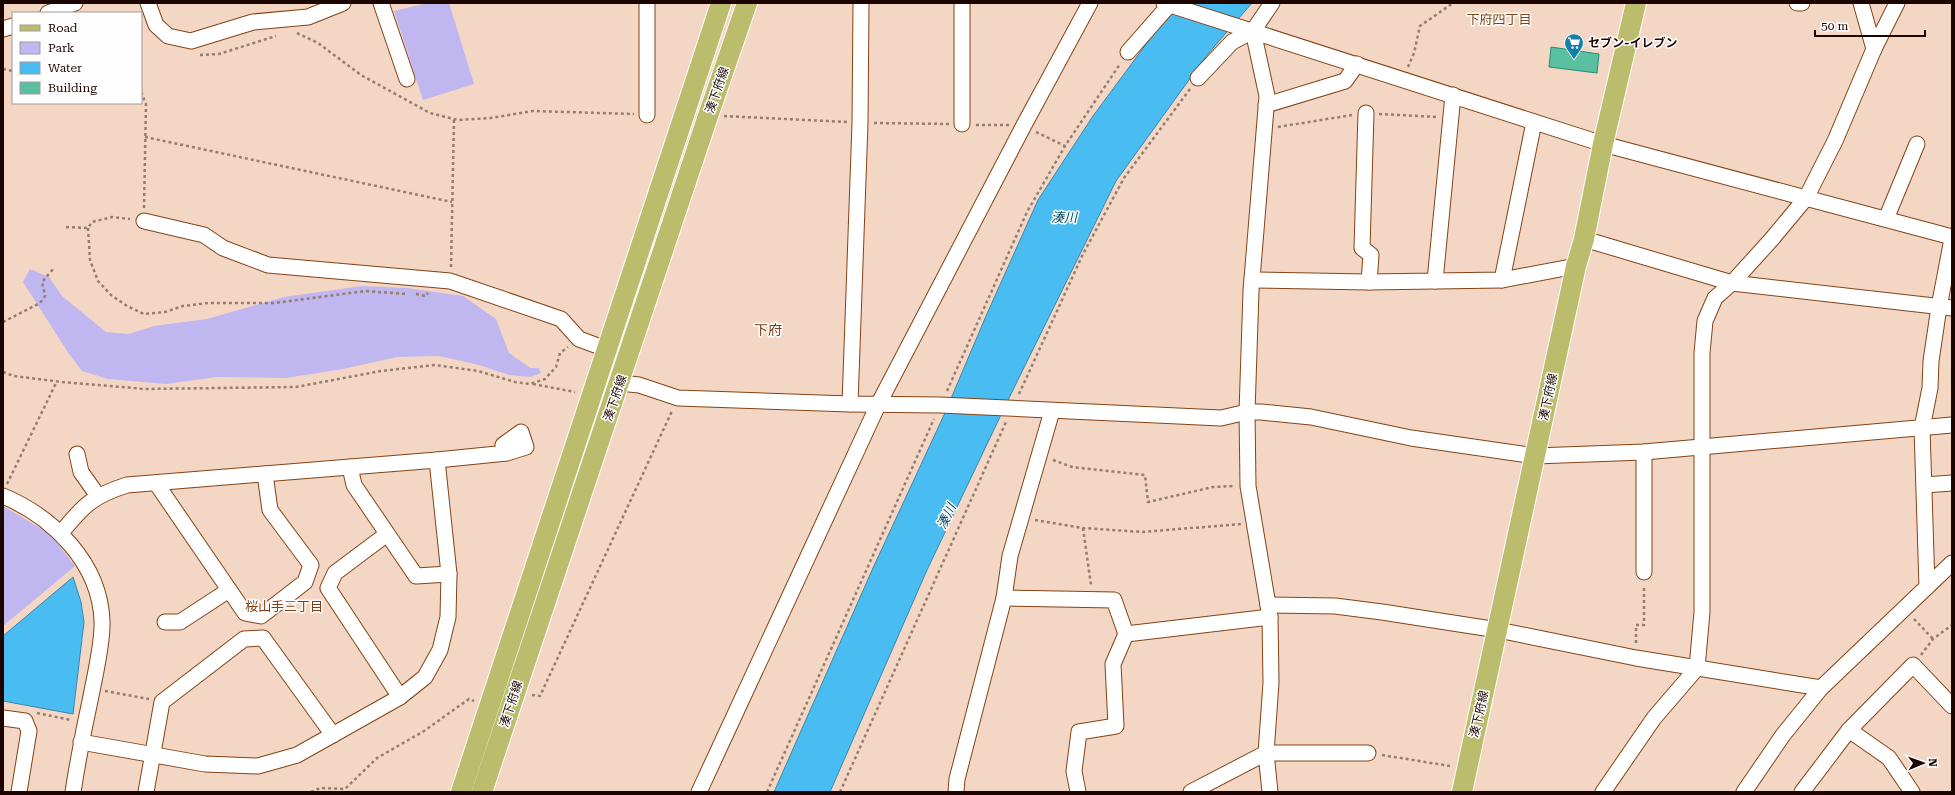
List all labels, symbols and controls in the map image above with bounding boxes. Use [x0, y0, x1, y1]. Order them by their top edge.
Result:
legend [12, 12, 142, 104]
district label: 下府四丁目 [1466, 12, 1532, 27]
scale bar [1815, 12, 1925, 38]
text: 50 m [1821, 19, 1848, 33]
text: Road [48, 21, 78, 35]
supermarket icon: セブン-イレブン [1563, 32, 1585, 60]
place label: セブン-イレブン [1588, 36, 1678, 50]
text: Park [48, 41, 75, 55]
text: Water [48, 61, 82, 75]
street label: 湊下府線 [703, 65, 731, 115]
text: Building [48, 81, 97, 95]
water label: 湊川 [1051, 210, 1079, 225]
district label: 下府 [754, 322, 782, 338]
street label: 湊下府線 [1536, 372, 1560, 422]
street label: 湊下府線 [601, 373, 629, 423]
water label: 湊川 [934, 499, 960, 531]
district label: 桜山手三丁目 [245, 599, 323, 614]
street label: 湊下府線 [497, 679, 525, 729]
street label: 湊下府線 [1467, 689, 1491, 739]
north arrow [1903, 743, 1943, 783]
text: N [1926, 758, 1939, 768]

